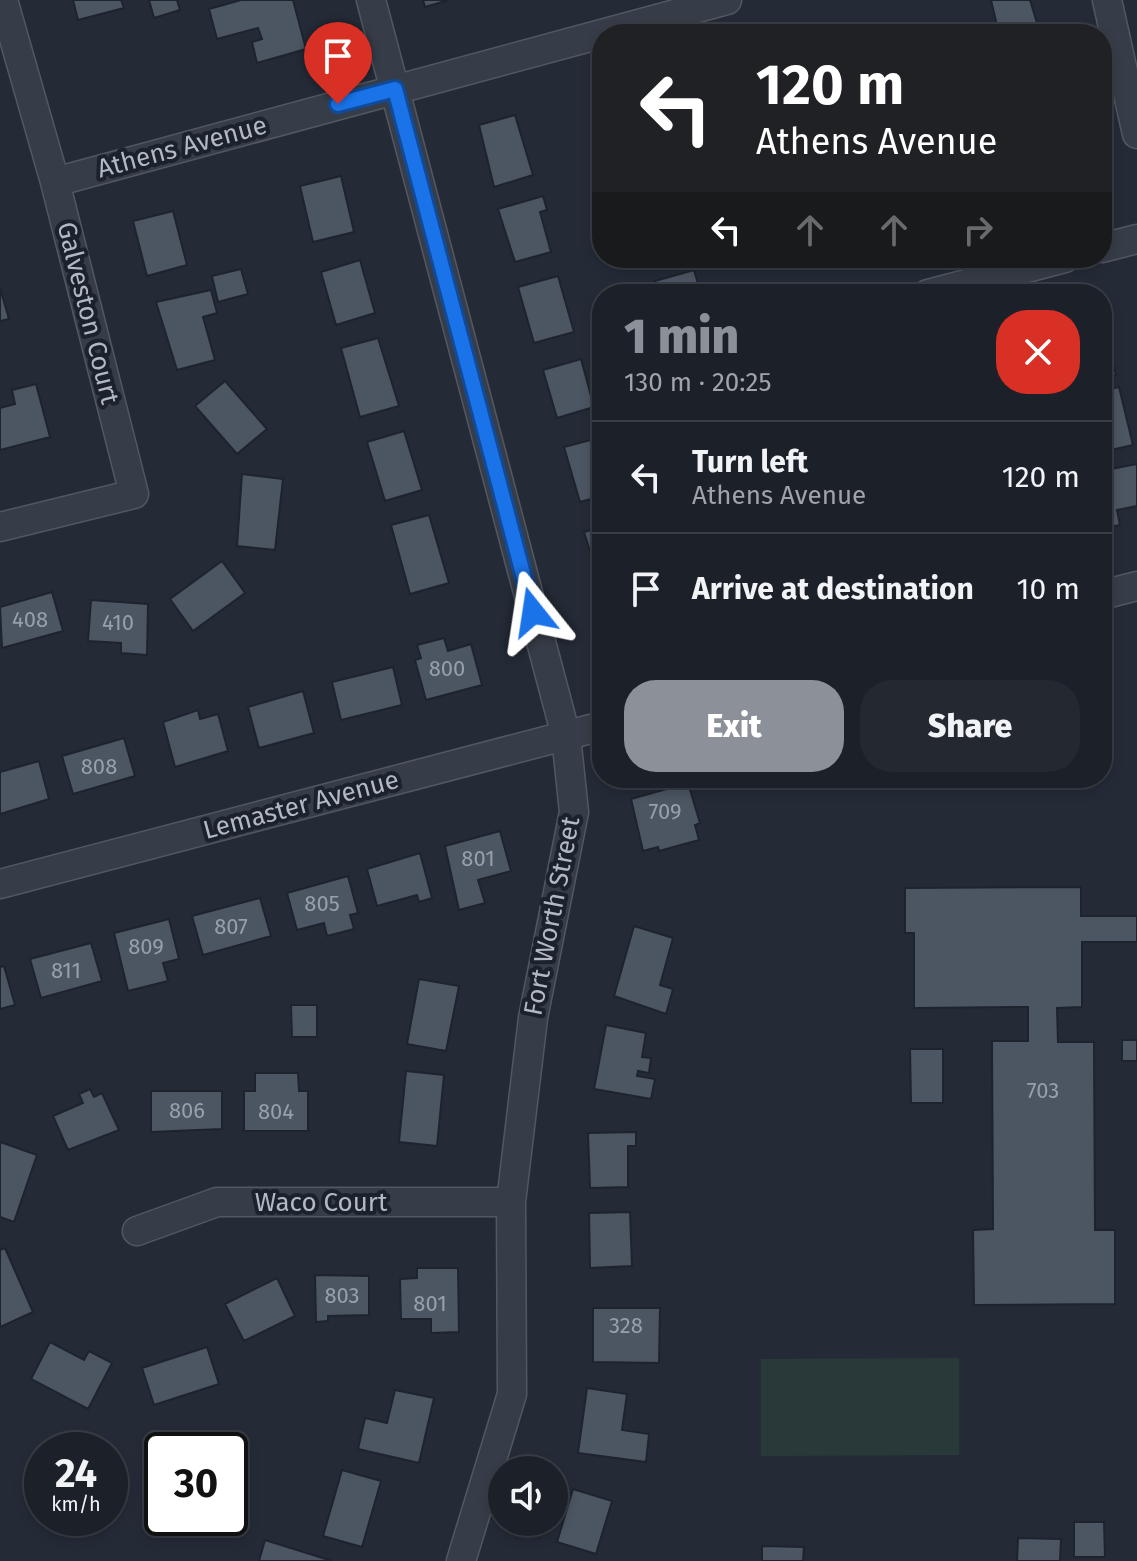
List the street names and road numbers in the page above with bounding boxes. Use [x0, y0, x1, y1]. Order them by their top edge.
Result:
street label: Athens Avenue [94, 109, 270, 185]
street label: Galveston Court [50, 219, 126, 408]
street label: Lemaster Avenue [200, 764, 402, 846]
street label: Fort Worth Street [518, 813, 587, 1018]
street label: Waco Court [255, 1187, 388, 1218]

